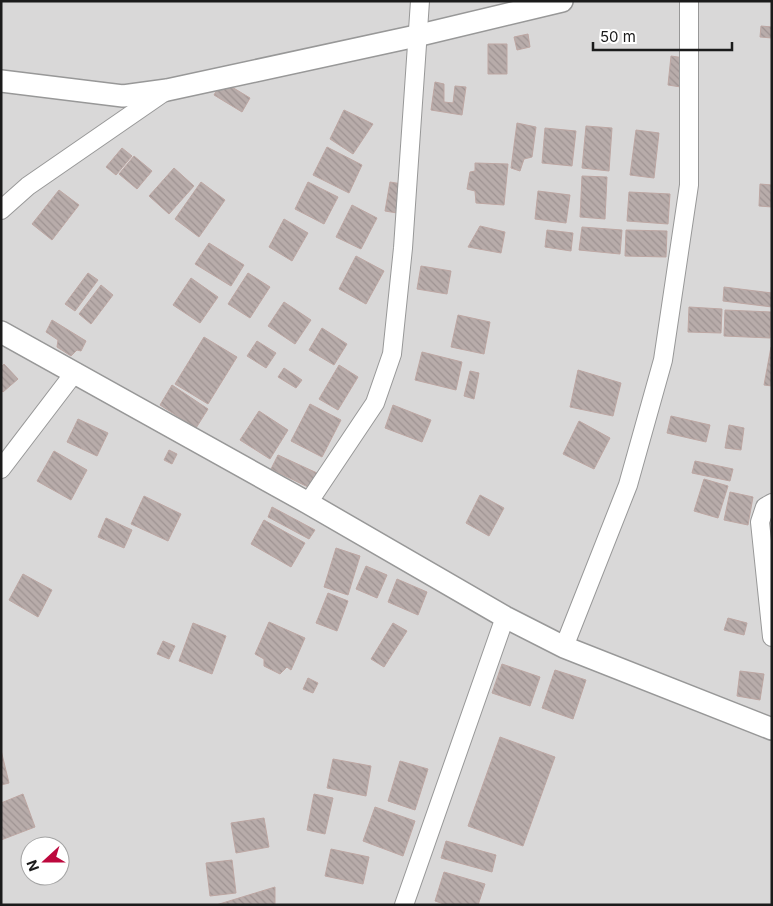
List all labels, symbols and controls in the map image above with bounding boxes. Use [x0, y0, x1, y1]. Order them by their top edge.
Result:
scale bar [593, 20, 732, 52]
text: 50 m [600, 27, 636, 46]
north arrow [20, 836, 70, 886]
text: N [23, 858, 42, 874]

